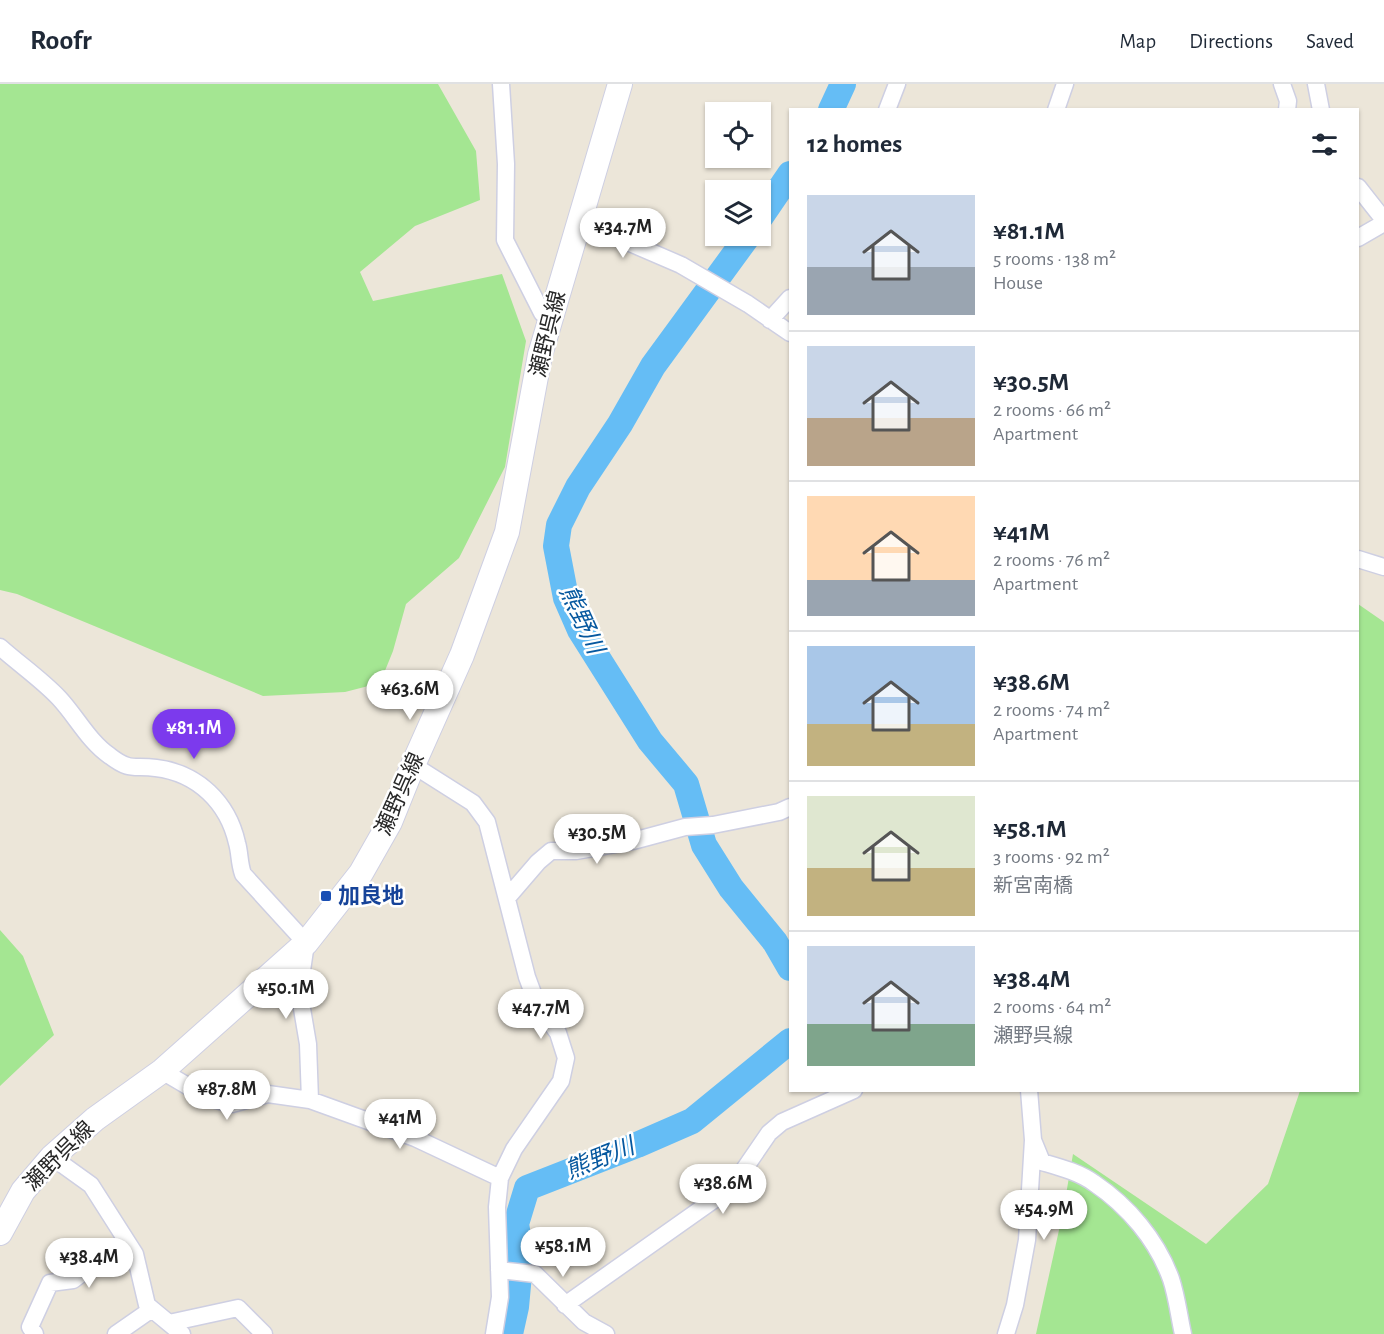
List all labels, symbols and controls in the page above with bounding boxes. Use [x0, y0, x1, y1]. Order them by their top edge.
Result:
text: Roofr [30, 27, 92, 55]
text: Map [1120, 31, 1156, 52]
text: Directions [1189, 31, 1273, 52]
text: Saved [1306, 31, 1354, 52]
map controls [705, 102, 771, 246]
button: locate [705, 102, 771, 168]
icon: filters [1308, 128, 1341, 161]
text: 12 homes [807, 131, 902, 157]
button: layers [705, 180, 771, 246]
pin: ¥34.7M [574, 208, 672, 259]
text: ¥34.7M [594, 217, 652, 237]
text: ¥81.1M [993, 218, 1065, 244]
icon: home [855, 219, 927, 291]
text: 5 rooms · 138 m² [993, 249, 1116, 269]
text: House [993, 273, 1043, 293]
street label: 瀬野呉線 [526, 288, 569, 379]
text: ¥30.5M [993, 369, 1069, 395]
icon: home [855, 370, 927, 442]
text: 2 rooms · 66 m² [993, 400, 1111, 420]
text: Apartment [993, 424, 1078, 444]
text: ¥41M [993, 519, 1050, 545]
icon: home [855, 520, 927, 592]
text: 2 rooms · 76 m² [993, 550, 1110, 570]
text: Apartment [993, 574, 1078, 594]
water label: 熊野川 [555, 581, 610, 660]
text: ¥38.6M [993, 669, 1070, 695]
pin: ¥63.6M [361, 670, 459, 721]
icon: home [855, 670, 927, 742]
text: ¥63.6M [381, 679, 439, 699]
text: 2 rooms · 74 m² [993, 700, 1110, 720]
pin: ¥81.1M [145, 709, 243, 760]
text: ¥81.1M [166, 718, 222, 738]
text: Apartment [993, 724, 1078, 744]
street label: 瀬野呉線 [371, 749, 428, 839]
pin: ¥30.5M [548, 814, 646, 865]
text: ¥58.1M [993, 816, 1067, 842]
icon: home [855, 820, 927, 892]
text: ¥30.5M [568, 823, 626, 843]
text: 3 rooms · 92 m² [993, 847, 1110, 867]
text: 新宮南橋 [993, 876, 1073, 896]
place label: 加良地 [338, 884, 404, 907]
marker: 加良地 [319, 889, 333, 903]
text: ¥38.4M [993, 966, 1070, 992]
pin: ¥50.1M [237, 969, 335, 1020]
icon: home [855, 970, 927, 1042]
text: ¥50.1M [257, 978, 315, 998]
pin: ¥47.7M [492, 989, 590, 1040]
text: 2 rooms · 64 m² [993, 997, 1111, 1017]
text: ¥47.7M [512, 998, 570, 1018]
text: 瀬野呉線 [993, 1026, 1073, 1046]
pin: ¥87.8M [178, 1070, 276, 1121]
text: ¥87.8M [197, 1079, 257, 1099]
pin: ¥41M [364, 1099, 436, 1150]
text: ¥41M [378, 1108, 422, 1128]
street label: 瀬野呉線 [19, 1116, 98, 1195]
water label: 熊野川 [561, 1131, 641, 1184]
pin: ¥38.6M [674, 1164, 772, 1215]
text: ¥38.6M [693, 1173, 753, 1193]
pin: ¥54.9M [995, 1190, 1093, 1241]
text: ¥54.9M [1014, 1199, 1074, 1219]
pin: ¥58.1M [514, 1227, 612, 1278]
text: ¥58.1M [535, 1236, 591, 1256]
pin: ¥38.4M [40, 1238, 138, 1289]
text: ¥38.4M [59, 1247, 119, 1267]

